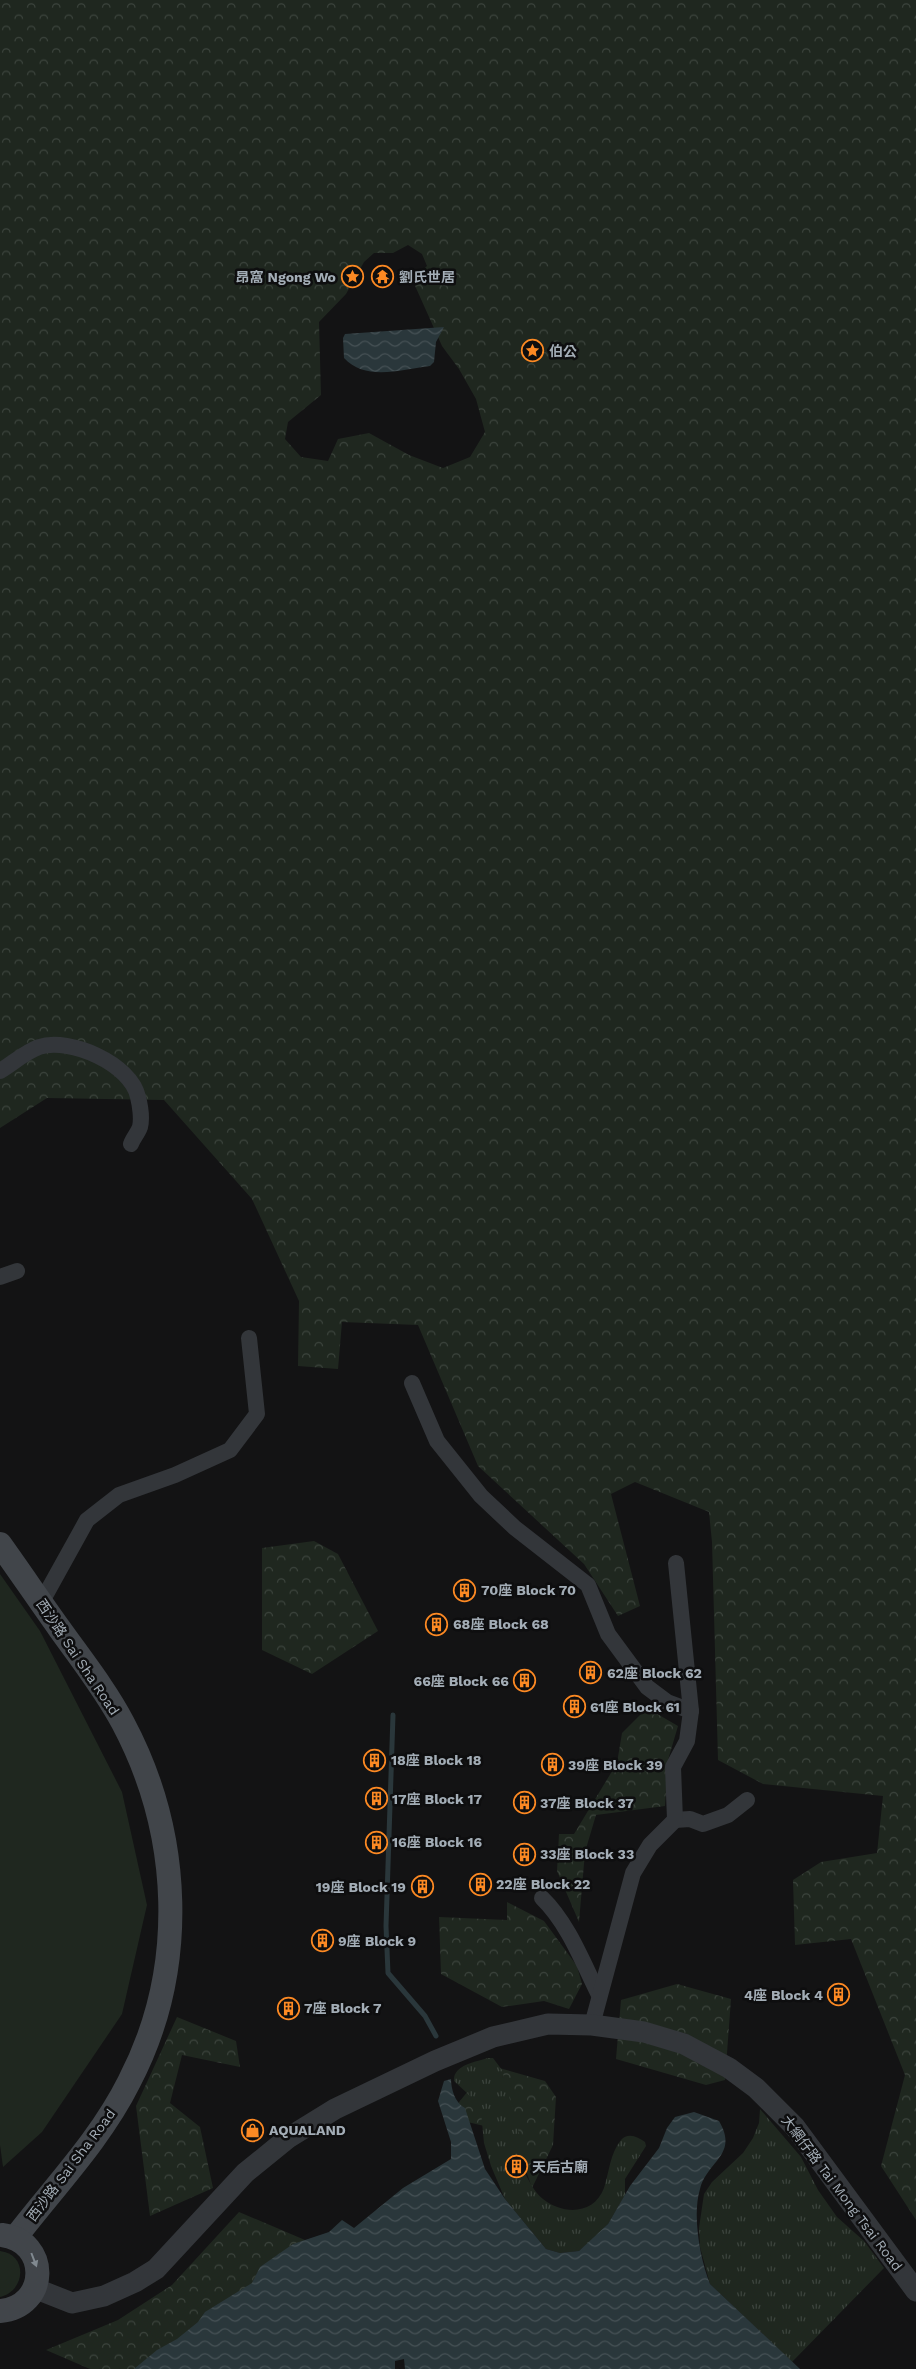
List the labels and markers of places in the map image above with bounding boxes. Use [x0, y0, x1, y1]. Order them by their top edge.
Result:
place icon: 昂窩 Ngong Wo [340, 265, 364, 289]
temple icon: 劉氏世居 [371, 265, 395, 289]
place label: 昂窩 Ngong Wo [236, 269, 336, 285]
place label: 劉氏世居 [399, 269, 455, 285]
place icon: 伯公 [521, 339, 545, 363]
place label: 伯公 [549, 343, 577, 359]
building icon: 70座 Block 70 [453, 1578, 477, 1602]
place label: 70座 Block 70 [481, 1582, 576, 1598]
building icon: 68座 Block 68 [425, 1612, 449, 1636]
place label: 68座 Block 68 [453, 1616, 549, 1632]
building icon: 62座 Block 62 [579, 1661, 603, 1685]
place label: 62座 Block 62 [607, 1665, 702, 1681]
building icon: 66座 Block 66 [513, 1669, 537, 1693]
place label: 66座 Block 66 [414, 1673, 509, 1689]
building icon: 61座 Block 61 [562, 1695, 586, 1719]
place label: 61座 Block 61 [590, 1699, 680, 1715]
building icon: 18座 Block 18 [363, 1748, 387, 1772]
place label: 18座 Block 18 [391, 1752, 482, 1768]
building icon: 39座 Block 39 [540, 1753, 564, 1777]
place label: 39座 Block 39 [568, 1757, 663, 1773]
building icon: 17座 Block 17 [364, 1787, 388, 1811]
place label: 17座 Block 17 [392, 1791, 482, 1807]
building icon: 37座 Block 37 [512, 1791, 536, 1815]
place label: 37座 Block 37 [540, 1795, 634, 1811]
building icon: 16座 Block 16 [364, 1830, 388, 1854]
place label: 16座 Block 16 [392, 1834, 483, 1850]
building icon: 33座 Block 33 [512, 1842, 536, 1866]
place label: 33座 Block 33 [540, 1846, 634, 1862]
building icon: 22座 Block 22 [468, 1872, 492, 1896]
building icon: 19座 Block 19 [410, 1875, 434, 1899]
place label: 22座 Block 22 [496, 1876, 590, 1892]
place label: 19座 Block 19 [316, 1879, 406, 1895]
building icon: 9座 Block 9 [310, 1929, 334, 1953]
place label: 9座 Block 9 [338, 1933, 416, 1949]
building icon: 4座 Block 4 [827, 1983, 851, 2007]
place label: 4座 Block 4 [744, 1987, 823, 2003]
building icon: 7座 Block 7 [276, 1996, 300, 2020]
place label: 7座 Block 7 [304, 2000, 382, 2016]
shop icon: AQUALAND [241, 2118, 265, 2142]
place label: AQUALAND [269, 2122, 346, 2138]
building icon: 天后古廟 [504, 2155, 528, 2179]
place label: 天后古廟 [532, 2159, 588, 2175]

